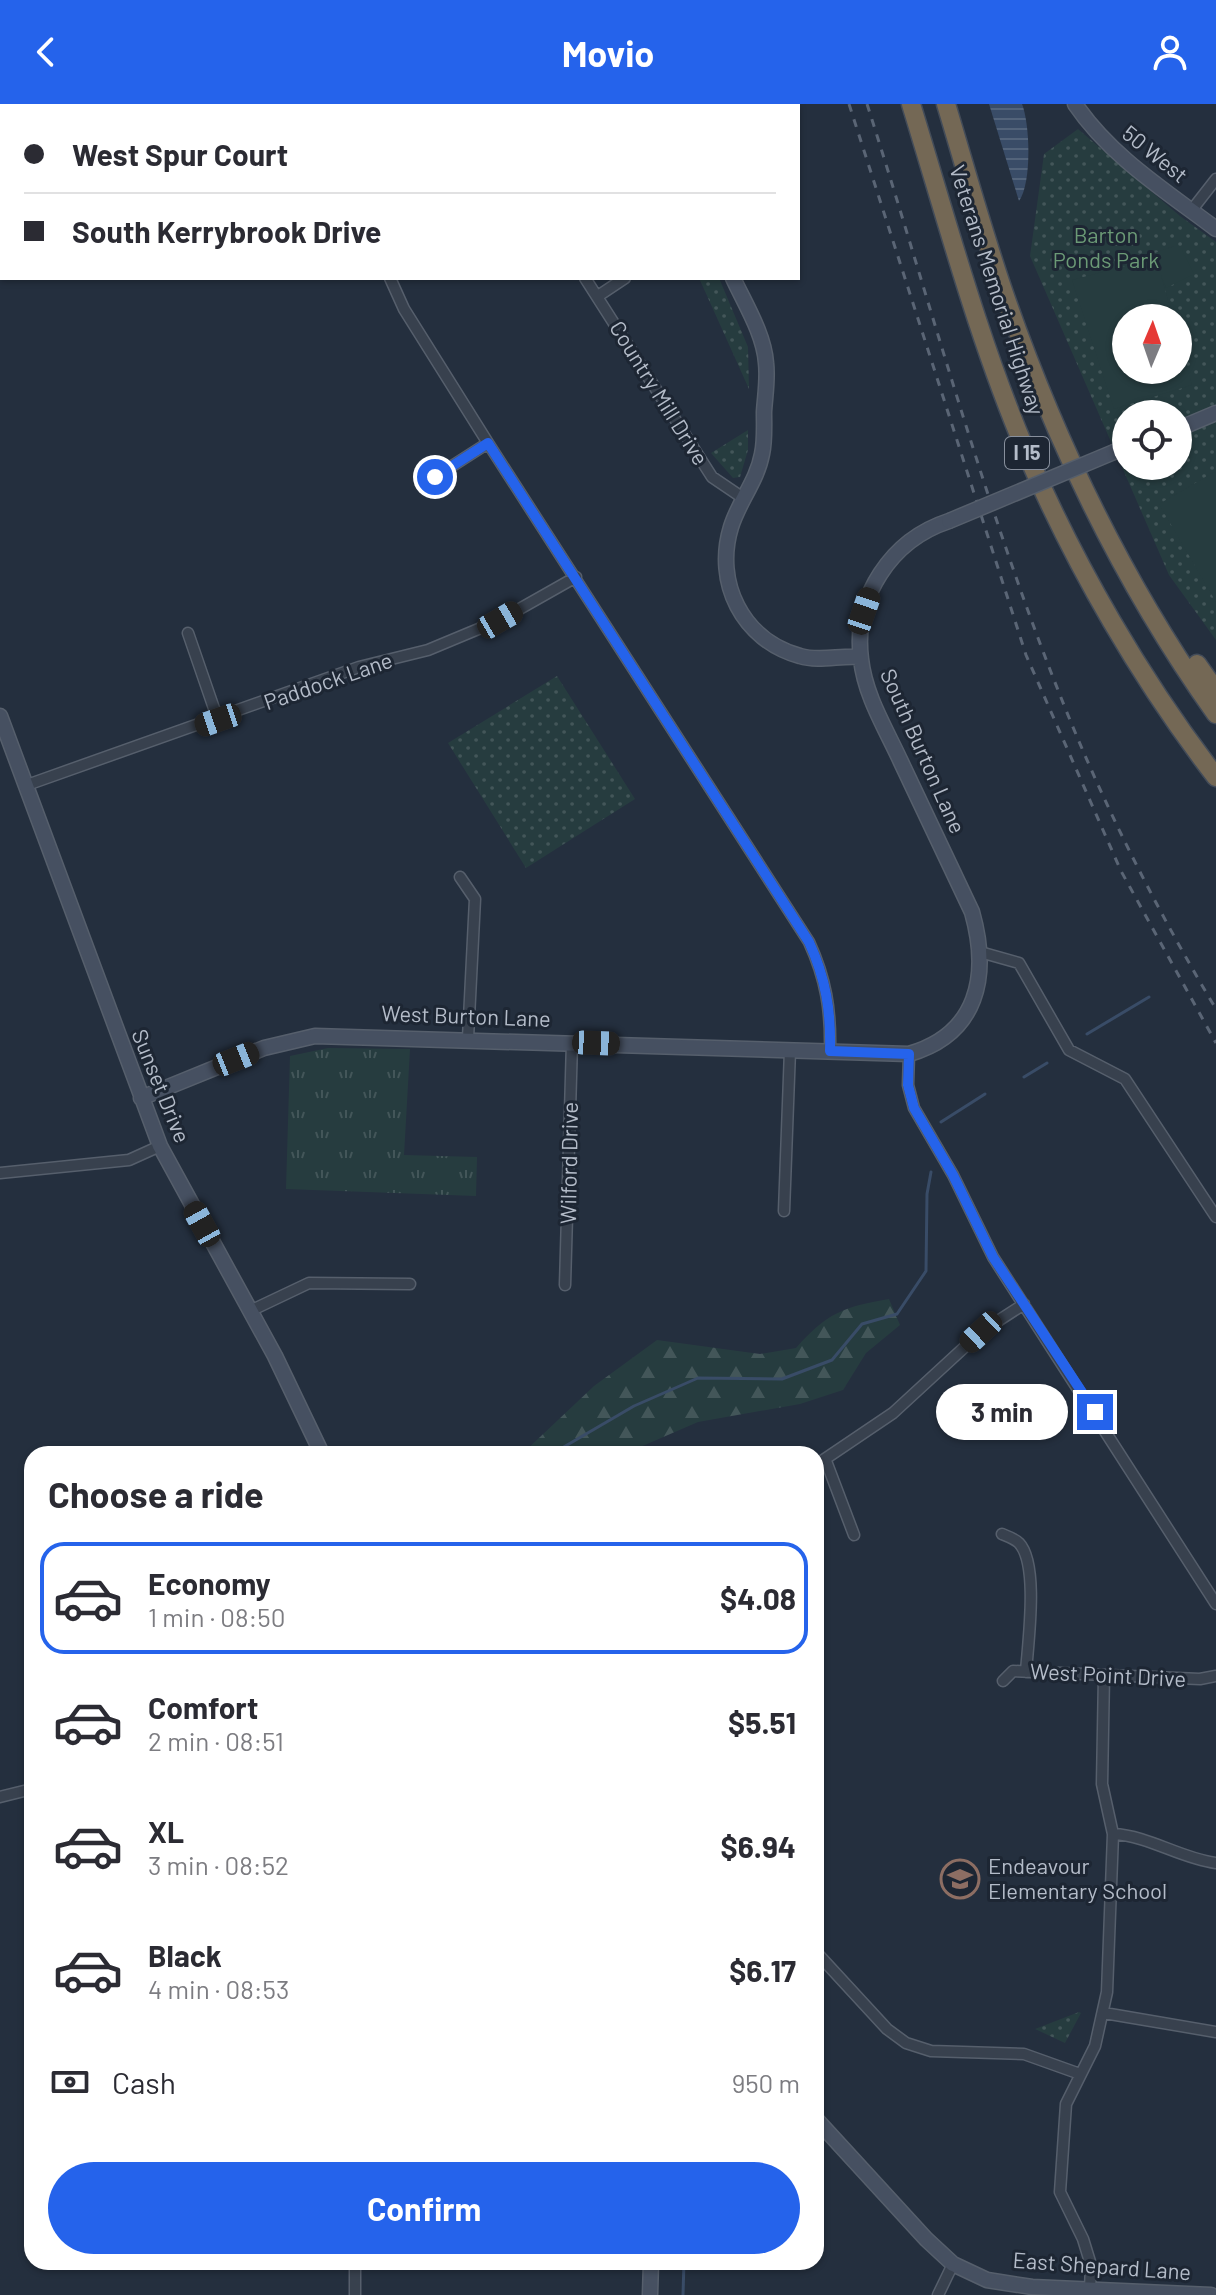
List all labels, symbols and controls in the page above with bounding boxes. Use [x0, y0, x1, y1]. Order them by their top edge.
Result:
icon: back [24, 30, 68, 74]
icon: person [1148, 30, 1192, 74]
text: Movio [562, 31, 654, 74]
street label: 50 West [1118, 119, 1194, 187]
text: West Spur Court [72, 136, 288, 172]
street label: Veterans Memorial Highway [945, 162, 1051, 418]
text: South Kerrybrook Drive [72, 213, 381, 249]
park label: Barton Ponds Park [1053, 221, 1159, 272]
north arrow [1112, 304, 1192, 384]
map controls [1112, 304, 1192, 480]
street label: Country Mill Drive [605, 316, 715, 469]
button: locate [1112, 400, 1192, 480]
road number: I 15 [1005, 437, 1049, 469]
route start [417, 459, 453, 495]
car [845, 584, 883, 638]
car [473, 598, 527, 642]
street label: Paddock Lane [260, 646, 395, 714]
street label: South Burton Lane [876, 664, 972, 837]
car [191, 701, 245, 739]
street label: West Burton Lane [381, 999, 551, 1031]
street label: Sunset Drive [127, 1025, 196, 1146]
car [572, 1030, 620, 1056]
car [209, 1039, 263, 1079]
street label: Wilford Drive [554, 1102, 582, 1224]
car [180, 1197, 224, 1251]
car [955, 1307, 1007, 1357]
callout: 3 min [935, 1384, 1067, 1440]
route end [1077, 1394, 1113, 1430]
text: 3 min [971, 1396, 1033, 1427]
text: Choose a ride [48, 1472, 264, 1515]
icon: car [52, 1562, 124, 1634]
text: Economy [148, 1565, 271, 1601]
text: $4.08 [720, 1580, 796, 1616]
text: 1 min · 08:50 [148, 1601, 285, 1632]
street label: West Point Drive [1029, 1657, 1187, 1691]
icon: car [52, 1686, 124, 1758]
text: Comfort [148, 1689, 258, 1725]
text: $5.51 [728, 1704, 796, 1740]
text: 2 min · 08:51 [148, 1725, 284, 1756]
icon: car [52, 1810, 124, 1882]
text: XL [148, 1813, 184, 1849]
text: $6.94 [721, 1828, 796, 1864]
text: 3 min · 08:52 [148, 1849, 289, 1880]
place label: Endeavour Elementary School [988, 1852, 1167, 1903]
school or university icon: Endeavour Elementary School [939, 1858, 981, 1900]
icon: car [52, 1934, 124, 2006]
text: Black [148, 1937, 222, 1973]
text: $6.17 [729, 1952, 796, 1988]
text: 4 min · 08:53 [148, 1973, 289, 2004]
icon: cash [48, 2060, 92, 2104]
text: Cash [112, 2064, 176, 2100]
text: 950 m [732, 2067, 800, 2098]
button: Confirm [48, 2162, 800, 2254]
street label: East Shepard Lane [1012, 2246, 1192, 2284]

